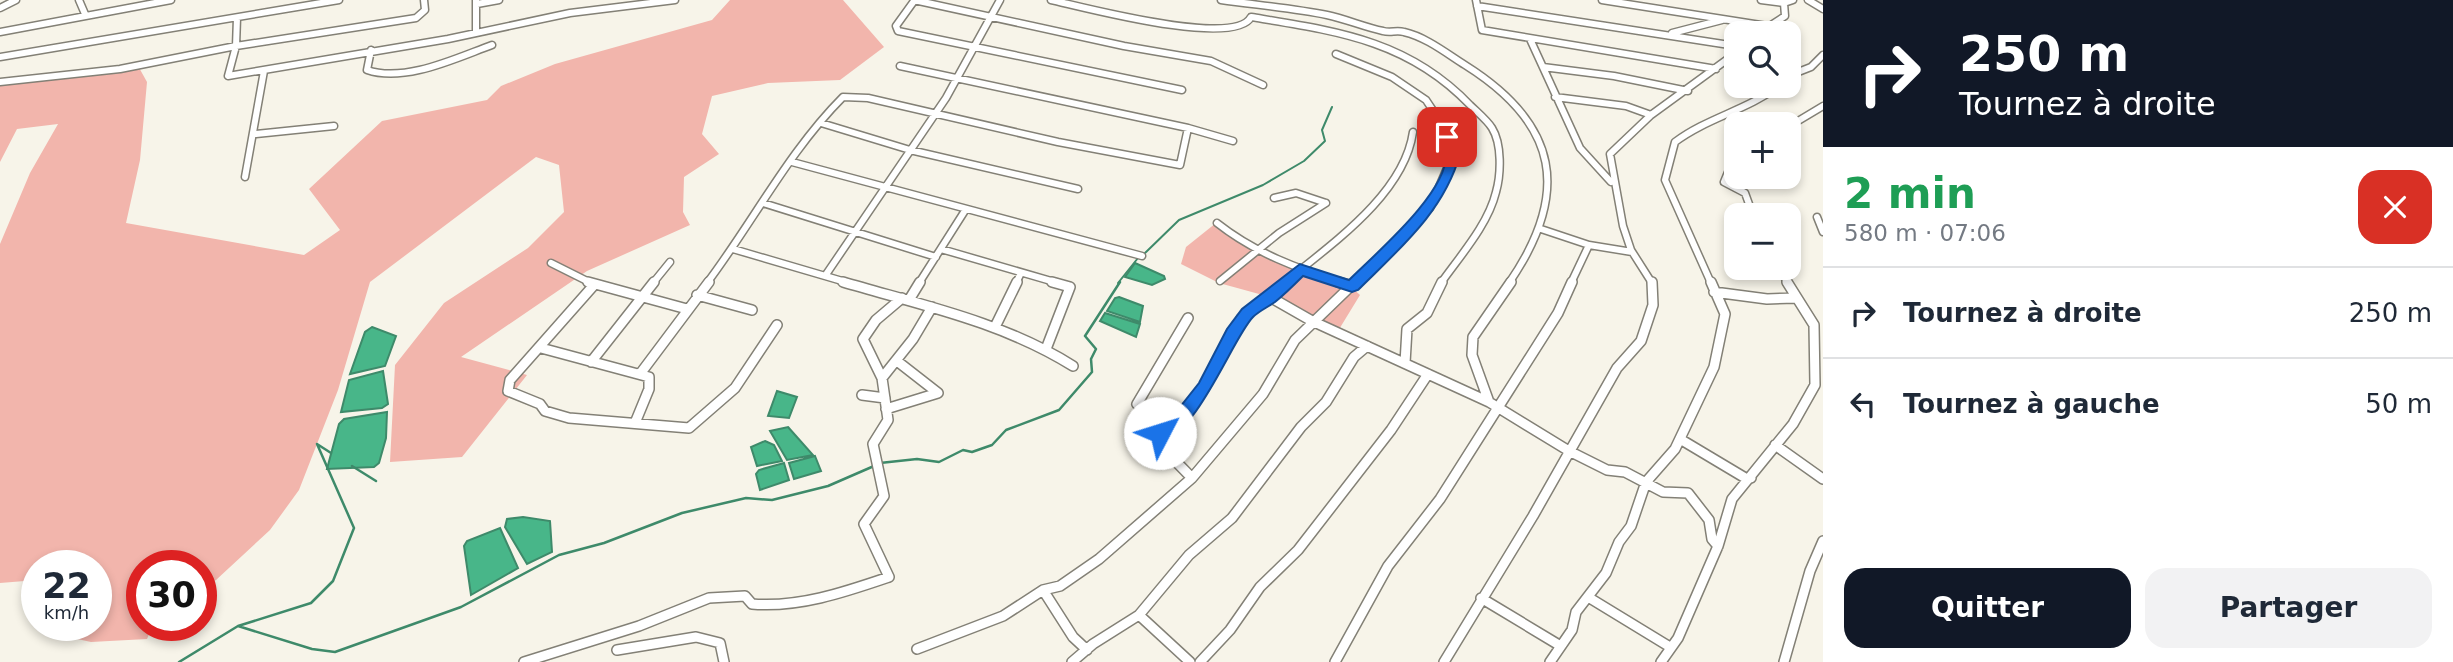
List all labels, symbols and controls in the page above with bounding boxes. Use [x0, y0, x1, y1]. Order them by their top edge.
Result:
map controls [1724, 21, 1801, 280]
button: search [1724, 21, 1801, 98]
text: 250 m [1959, 26, 2129, 83]
icon: right [1844, 28, 1935, 119]
text: Tournez à droite [1959, 85, 2216, 123]
pin [1417, 107, 1477, 167]
button: + [1724, 112, 1801, 189]
icon: arrive [1428, 118, 1466, 156]
text: 2 min [1844, 169, 1976, 218]
button: close [2358, 170, 2432, 244]
button: − [1724, 203, 1801, 280]
text: 580 m · 07:06 [1844, 220, 2006, 246]
icon: right [1844, 294, 1882, 332]
text: Tournez à droite [1903, 298, 2142, 328]
text: 250 m [2349, 298, 2432, 328]
icon: left [1844, 385, 1882, 423]
text: Tournez à gauche [1903, 389, 2160, 419]
text: 50 m [2365, 389, 2432, 419]
position arrow [1123, 396, 1197, 470]
speed limit sign: 30 [126, 550, 217, 641]
text: 22 [42, 566, 91, 606]
button: Quitter [1844, 568, 2131, 648]
button: Partager [2145, 568, 2432, 648]
text: km/h [44, 602, 89, 623]

